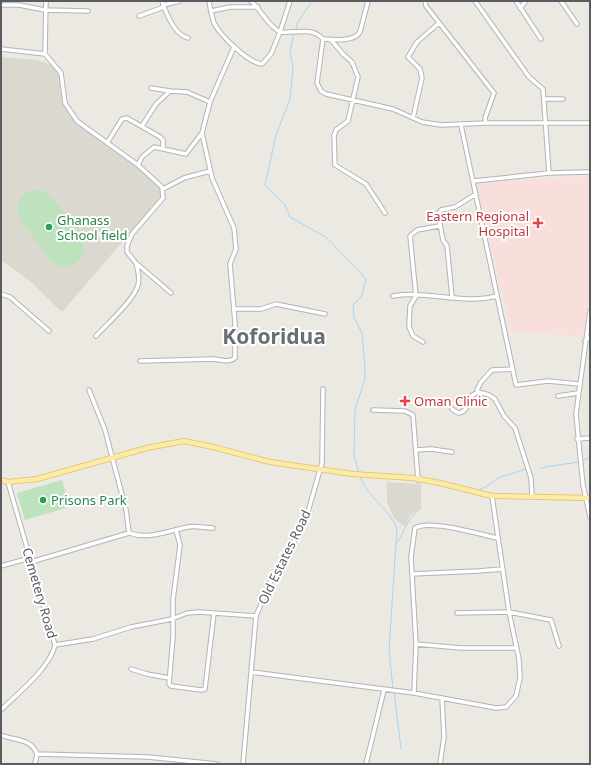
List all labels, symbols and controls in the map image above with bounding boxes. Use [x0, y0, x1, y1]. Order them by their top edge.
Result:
place label: Eastern Regional Hospital [426, 207, 529, 240]
place label: Ghanass School field [57, 211, 127, 244]
marker: Eastern Regional Hospital [532, 217, 544, 229]
marker: Ghanass School field [44, 222, 54, 232]
district label: Koforidua [222, 322, 326, 350]
place label: Oman Clinic [414, 392, 488, 410]
marker: Oman Clinic [399, 395, 411, 407]
place label: Prisons Park [51, 491, 127, 509]
marker: Prisons Park [38, 495, 48, 505]
street label: Old Estates Road [253, 507, 315, 607]
street label: Cemetery Road [18, 545, 62, 641]

